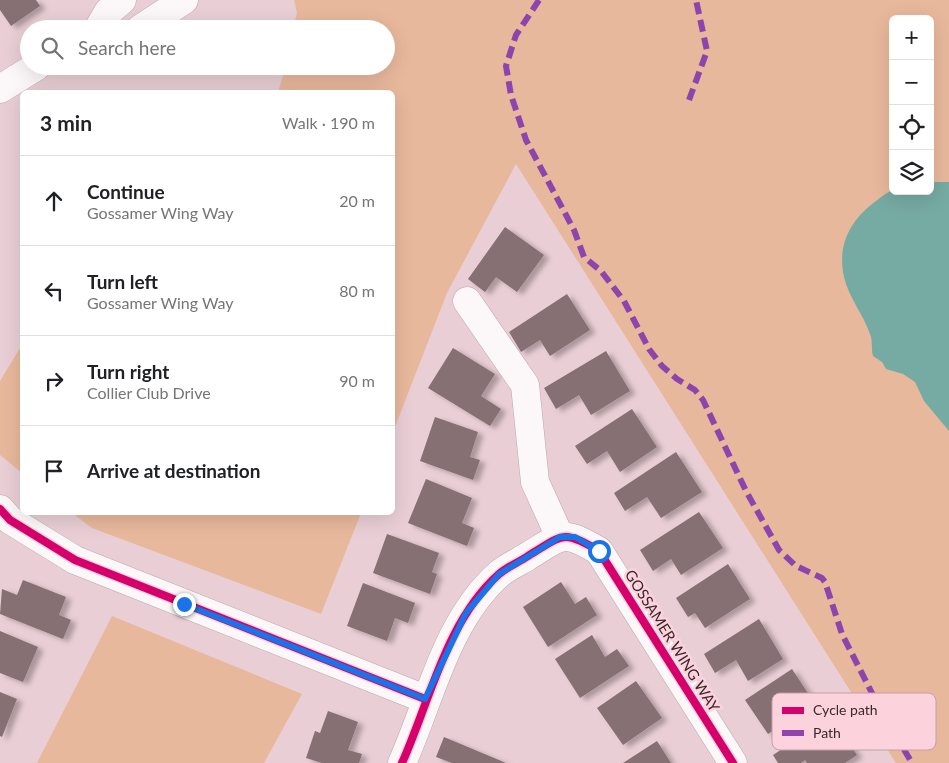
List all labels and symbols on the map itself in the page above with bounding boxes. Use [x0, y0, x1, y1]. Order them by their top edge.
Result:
route start [588, 540, 611, 563]
street label: GOSSAMER WING WAY [622, 566, 724, 715]
route end [173, 593, 196, 616]
legend [772, 693, 936, 750]
text: Cycle path [813, 701, 878, 718]
text: Path [813, 724, 841, 741]

